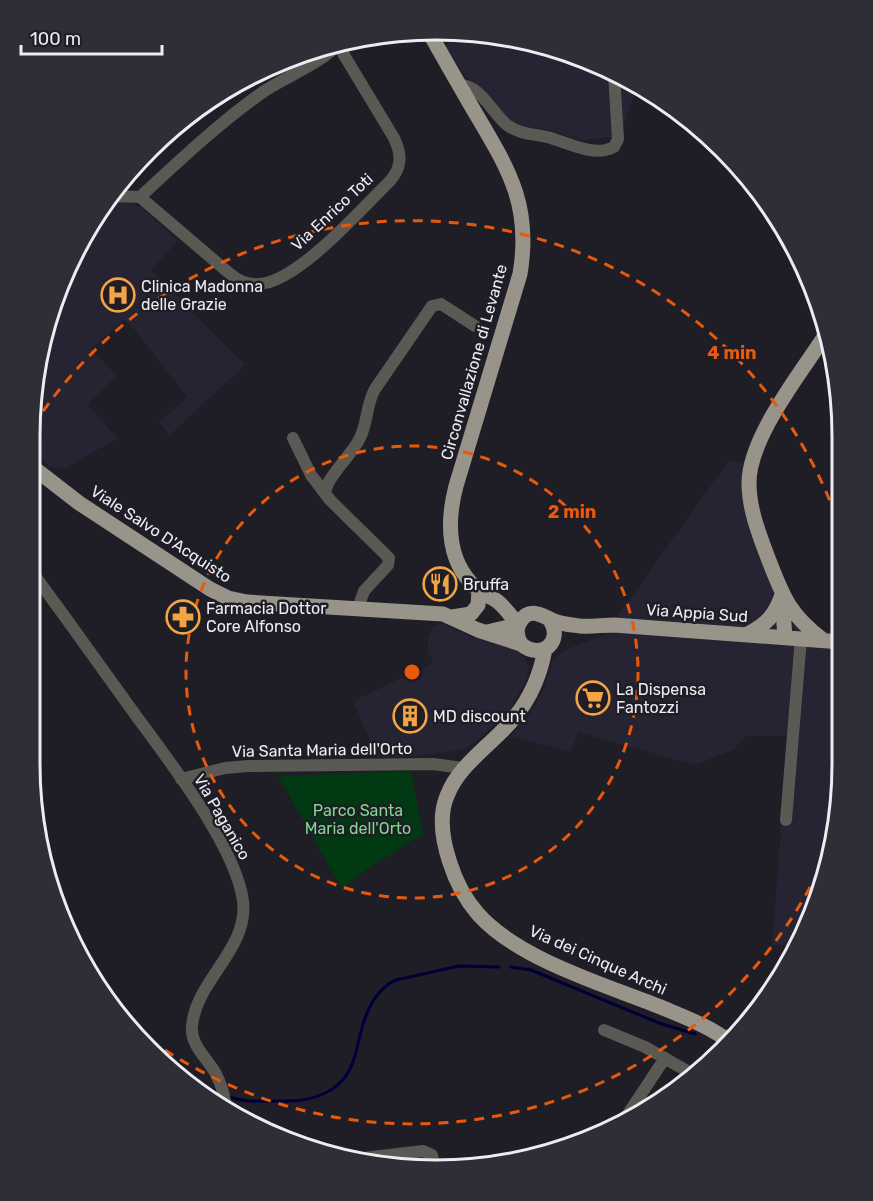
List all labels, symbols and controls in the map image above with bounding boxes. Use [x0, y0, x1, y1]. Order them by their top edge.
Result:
scale bar [21, 18, 162, 56]
text: 100 m [30, 28, 81, 50]
street label: Via Enrico Toti [287, 169, 377, 255]
street label: Circonvallazione di Levante [437, 262, 511, 462]
hospital icon: Clinica Madonna delle Grazie [100, 277, 136, 313]
place label: Clinica Madonna delle Grazie [141, 277, 263, 314]
text: 4 min [707, 342, 757, 364]
street label: Viale Salvo D'Acquisto [87, 481, 235, 587]
text: 2 min [548, 501, 596, 523]
restaurant icon: Bruffa [422, 566, 458, 602]
place label: Bruffa [463, 575, 509, 594]
pharmacy icon: Farmacia Dottor Core Alfonso [165, 599, 201, 635]
place label: Farmacia Dottor Core Alfonso [206, 599, 326, 636]
street label: Via Appia Sud [645, 600, 749, 626]
centre of rings [402, 662, 422, 682]
supermarket icon: La Dispensa Fantozzi [575, 680, 611, 716]
place label: La Dispensa Fantozzi [616, 680, 706, 717]
building icon: MD discount [392, 698, 428, 734]
place label: MD discount [433, 707, 526, 726]
street label: Via Santa Maria dell'Orto [231, 739, 413, 761]
street label: Via Paganico [190, 771, 254, 863]
park label: Parco Santa Maria dell'Orto [305, 801, 411, 838]
street label: Via dei Cinque Archi [526, 921, 670, 999]

